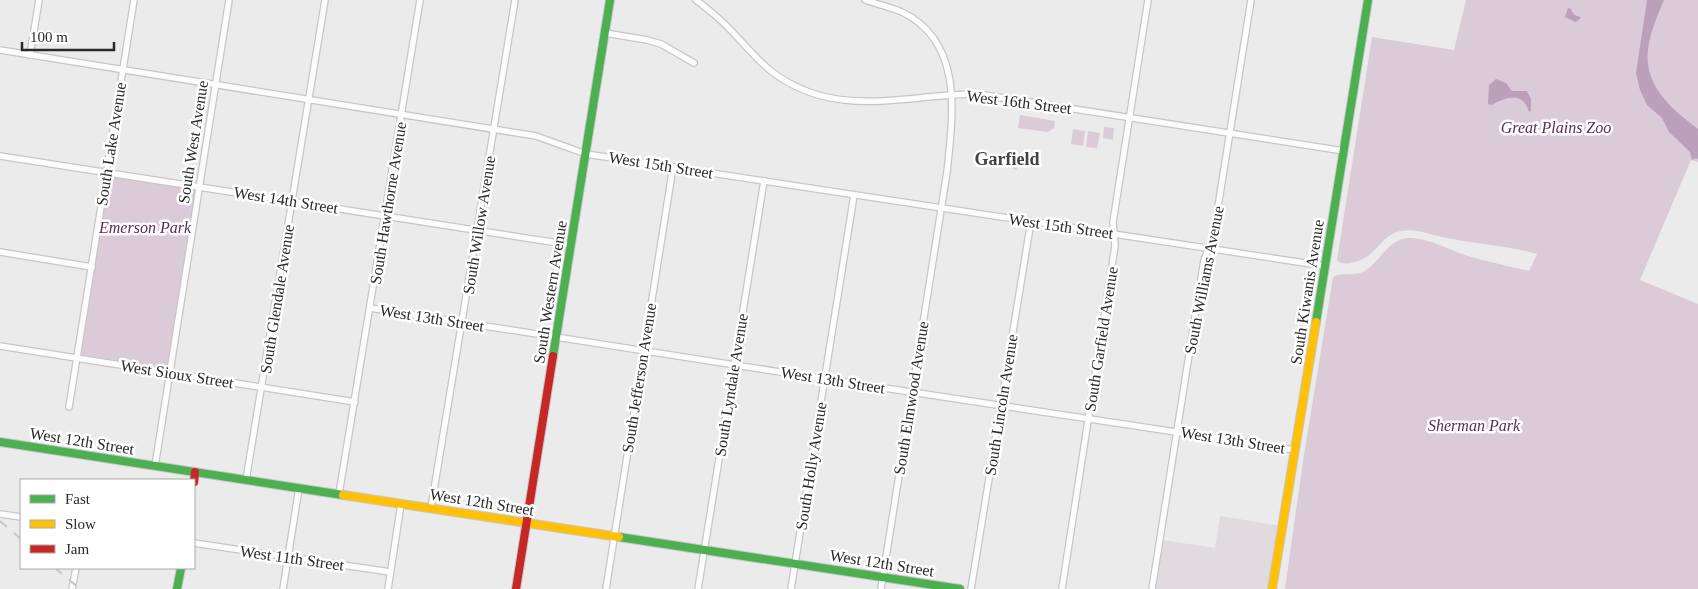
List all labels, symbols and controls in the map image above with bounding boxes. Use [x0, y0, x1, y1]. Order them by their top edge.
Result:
scale bar [22, 20, 115, 52]
text: 100 m [30, 29, 68, 45]
street label: South West Avenue [175, 79, 211, 205]
street label: South Lake Avenue [93, 81, 129, 207]
street label: West 16th Street [966, 87, 1073, 117]
park label: Great Plains Zoo [1501, 119, 1611, 136]
street label: South Hawthorne Avenue [367, 121, 409, 285]
street label: West 15th Street [608, 148, 715, 182]
district label: Garfield [975, 149, 1040, 169]
street label: South Willow Avenue [460, 154, 498, 296]
street label: West 14th Street [233, 183, 340, 217]
street label: South Williams Avenue [1181, 204, 1227, 356]
street label: West 15th Street [1008, 210, 1115, 242]
street label: South Kiwanis Avenue [1287, 218, 1327, 366]
park label: Emerson Park [98, 219, 192, 236]
street label: South Western Avenue [530, 219, 570, 365]
street label: South Glendale Avenue [257, 223, 297, 375]
street label: South Garfield Avenue [1081, 265, 1121, 413]
street label: West 13th Street [379, 301, 486, 335]
street label: South Jefferson Avenue [619, 302, 659, 454]
street label: South Lyndale Avenue [711, 312, 752, 458]
street label: South Elmwood Avenue [890, 320, 932, 476]
street label: South Lincoln Avenue [981, 333, 1021, 477]
street label: West Sioux Street [119, 357, 235, 391]
street label: West 13th Street [780, 363, 887, 397]
street label: South Holly Avenue [792, 401, 831, 531]
park label: Sherman Park [1428, 417, 1521, 434]
street label: West 13th Street [1180, 423, 1287, 457]
street label: West 12th Street [29, 424, 136, 458]
legend [20, 479, 195, 569]
street label: West 12th Street [429, 485, 536, 519]
text: Fast [65, 491, 91, 507]
text: Slow [65, 516, 96, 532]
text: Jam [65, 541, 89, 557]
street label: West 11th Street [239, 542, 346, 574]
street label: West 12th Street [829, 546, 936, 580]

